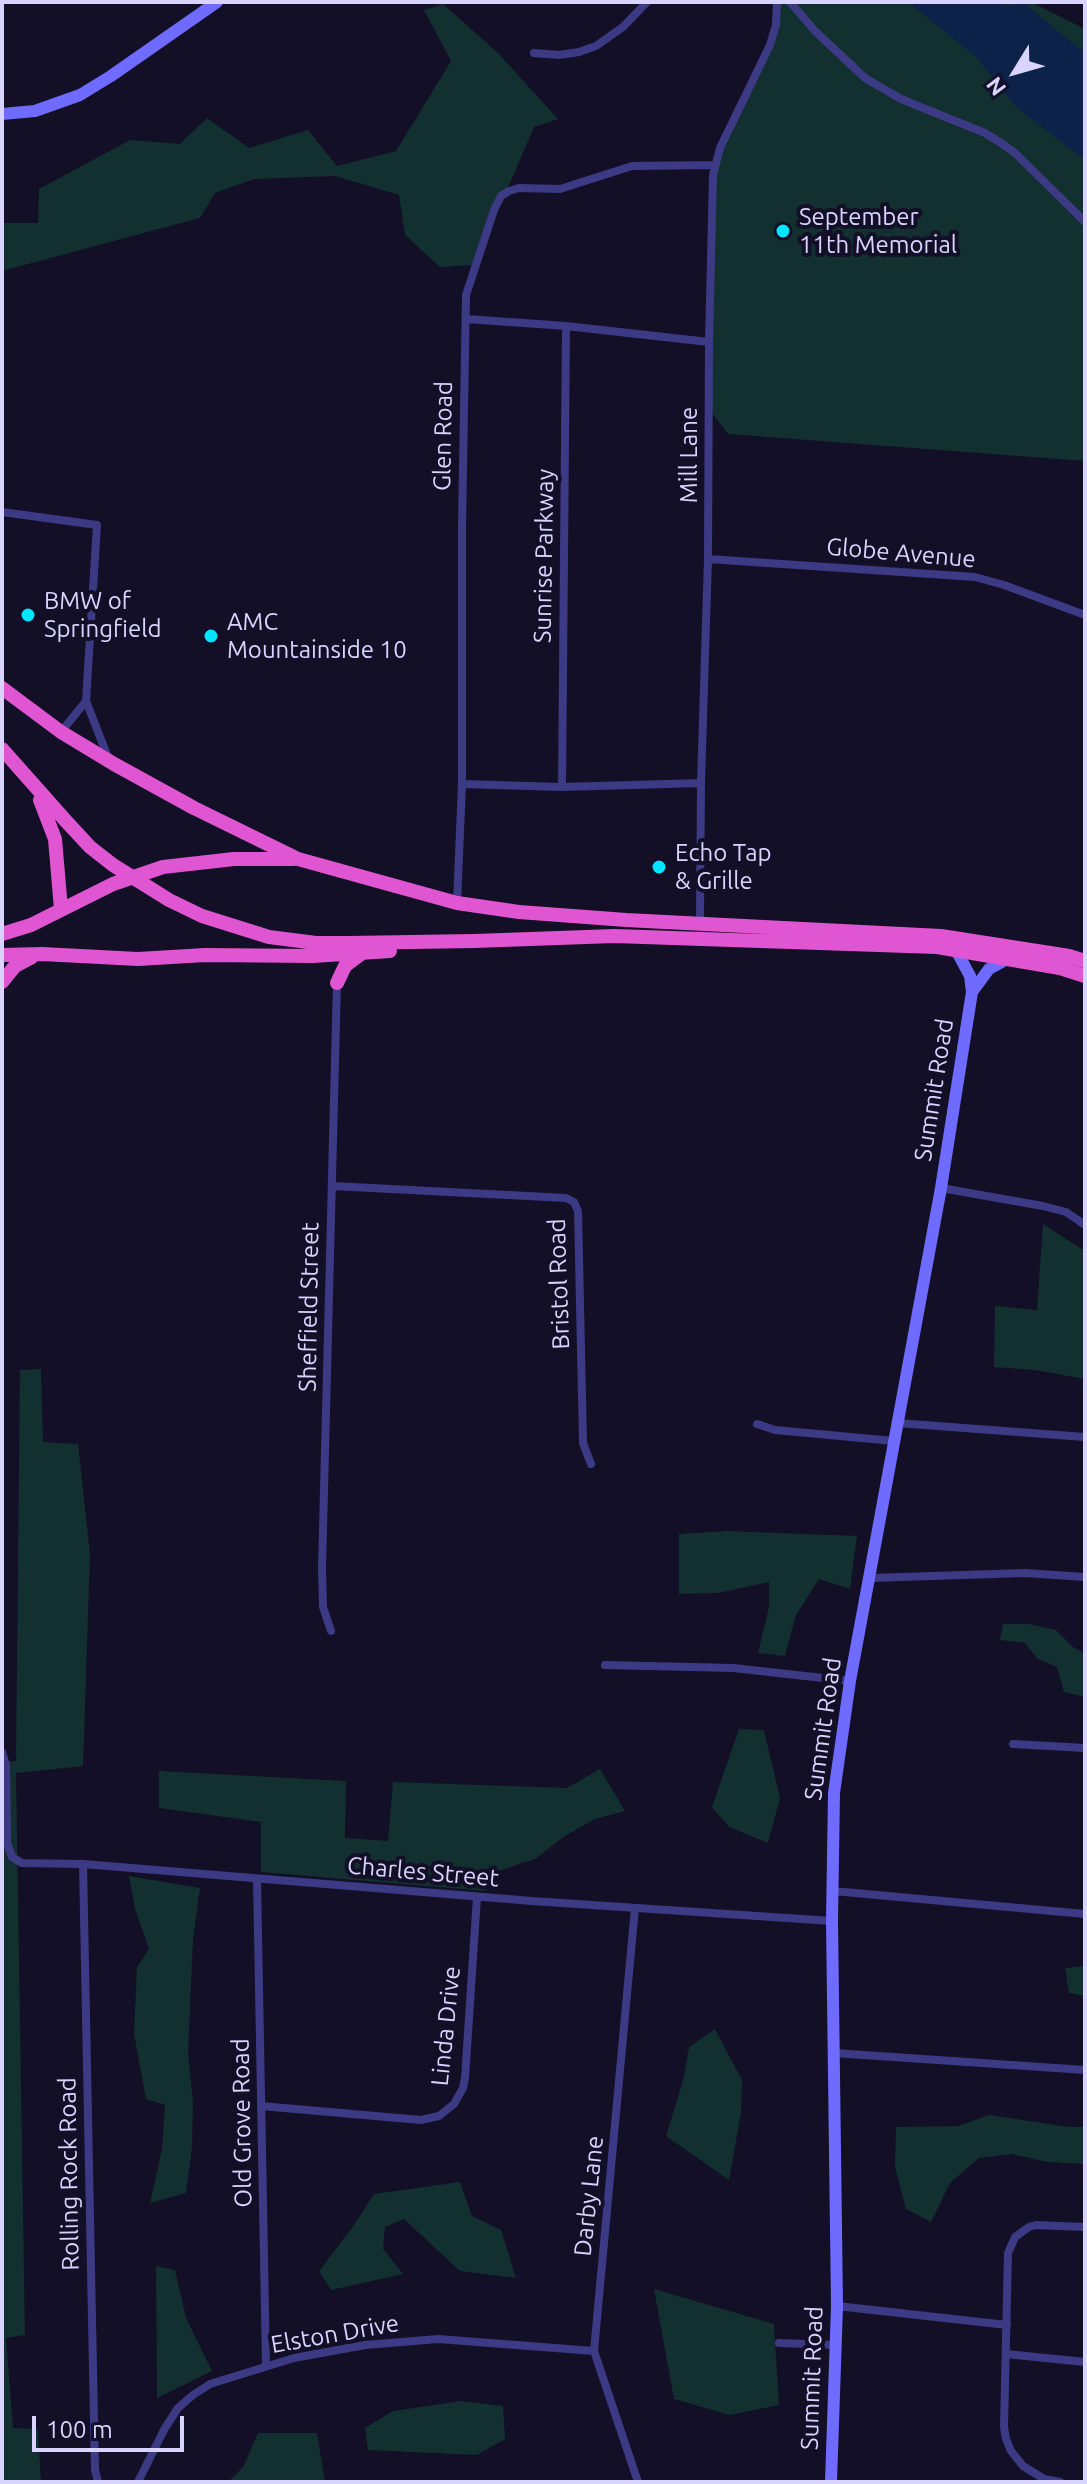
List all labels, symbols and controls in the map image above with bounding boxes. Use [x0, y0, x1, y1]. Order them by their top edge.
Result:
north arrow [975, 32, 1055, 112]
text: N [981, 73, 1010, 101]
place label: September 11th Memorial [799, 203, 957, 259]
marker: September 11th Memorial [774, 222, 792, 240]
street label: Glen Road [428, 381, 458, 491]
street label: Mill Lane [675, 407, 703, 503]
street label: Sunrise Parkway [528, 469, 560, 643]
street label: Globe Avenue [825, 532, 977, 574]
place label: BMW of Springfield [44, 587, 162, 643]
marker: BMW of Springfield [19, 606, 37, 624]
place label: AMC Mountainside 10 [227, 608, 407, 664]
marker: AMC Mountainside 10 [202, 627, 220, 645]
place label: Echo Tap & Grille [675, 839, 772, 895]
marker: Echo Tap & Grille [650, 858, 668, 876]
street label: Summit Road [909, 1017, 959, 1163]
street label: Bristol Road [542, 1218, 576, 1350]
street label: Sheffield Street [293, 1222, 325, 1392]
street label: Summit Road [799, 1656, 847, 1802]
street label: Charles Street [346, 1851, 500, 1893]
street label: Linda Drive [425, 1965, 467, 2087]
street label: Old Grove Road [226, 2038, 258, 2208]
street label: Rolling Rock Road [53, 2077, 85, 2271]
street label: Darby Lane [568, 2134, 610, 2258]
street label: Summit Road [795, 2306, 829, 2450]
street label: Elston Drive [269, 2309, 401, 2359]
scale bar [36, 2400, 188, 2450]
text: 100 m [46, 2416, 113, 2443]

